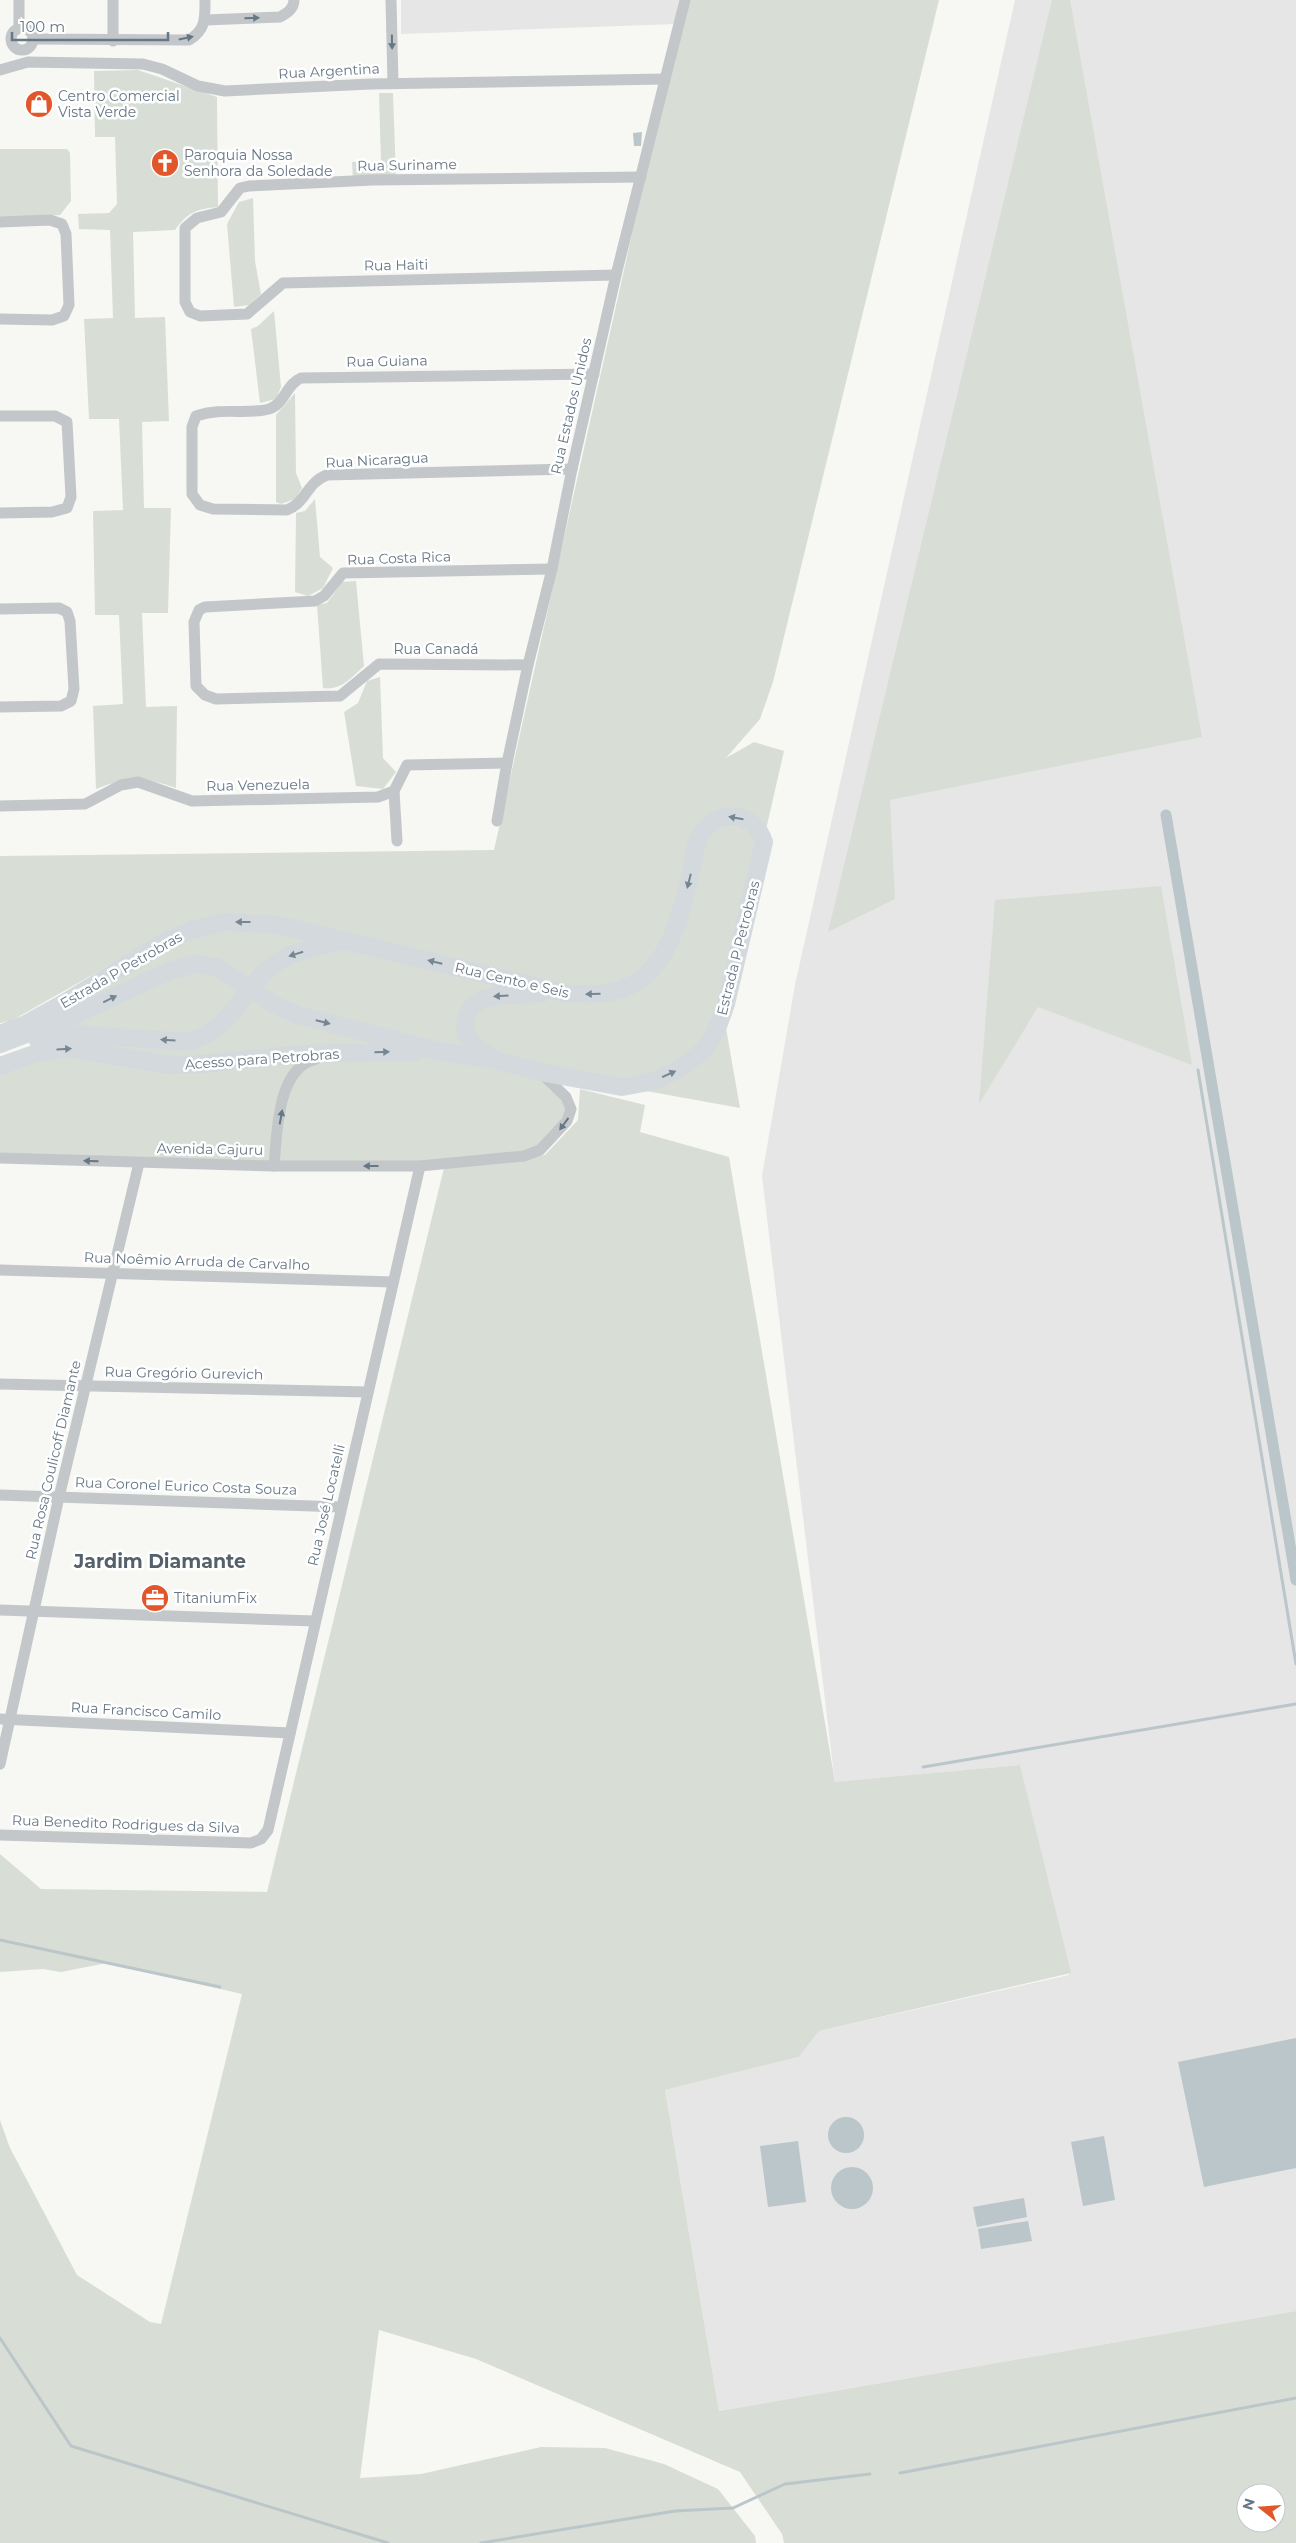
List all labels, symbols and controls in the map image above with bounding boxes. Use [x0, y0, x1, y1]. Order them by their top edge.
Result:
scale bar [12, 10, 169, 42]
one-way arrow [244, 13, 260, 21]
text: 100 m [20, 17, 65, 36]
one-way arrow [179, 34, 195, 42]
one-way arrow [388, 34, 396, 50]
street label: Rua Argentina [278, 59, 380, 83]
place label: Centro Comercial Vista Verde [58, 87, 180, 121]
shop icon: Centro Comercial Vista Verde [24, 89, 54, 119]
place label: Paroquia Nossa Senhora da Soledade [184, 146, 332, 180]
church icon: Paroquia Nossa Senhora da Soledade [150, 148, 180, 178]
street label: Rua Suriname [357, 155, 457, 175]
street label: Rua Haiti [364, 255, 428, 275]
street label: Rua Estados Unidos [547, 336, 595, 476]
street label: Rua Guiana [346, 351, 428, 371]
street label: Rua Nicaragua [325, 448, 429, 472]
street label: Rua Costa Rica [347, 547, 451, 569]
street label: Rua Canadá [393, 640, 479, 658]
street label: Rua Venezuela [206, 775, 310, 795]
one-way arrow [727, 813, 743, 821]
one-way arrow [685, 873, 693, 888]
street label: Estrada P Petrobras [713, 879, 763, 1017]
one-way arrow [235, 918, 251, 926]
street label: Estrada P Petrobras [57, 928, 185, 1012]
one-way arrow [288, 950, 303, 958]
one-way arrow [427, 958, 442, 966]
street label: Rua Cento e Seis [453, 958, 571, 1002]
one-way arrow [585, 990, 601, 998]
one-way arrow [492, 992, 508, 1000]
one-way arrow [102, 995, 117, 1003]
one-way arrow [316, 1018, 331, 1026]
one-way arrow [160, 1036, 176, 1044]
one-way arrow [56, 1045, 72, 1053]
street label: Acesso para Petrobras [184, 1045, 340, 1073]
one-way arrow [374, 1048, 390, 1056]
one-way arrow [662, 1070, 676, 1078]
one-way arrow [277, 1109, 285, 1125]
one-way arrow [559, 1117, 569, 1131]
street label: Avenida Cajuru [157, 1139, 263, 1159]
one-way arrow [82, 1157, 98, 1165]
one-way arrow [363, 1162, 379, 1170]
street label: Rua Noêmio Arruda de Carvalho [84, 1248, 311, 1274]
street label: Rua Rosa Coulicoff Diamante [21, 1358, 85, 1562]
street label: Rua Gregório Gurevich [104, 1363, 264, 1383]
street label: Rua José Locatelli [303, 1442, 349, 1568]
street label: Rua Coronel Eurico Costa Souza [75, 1473, 297, 1499]
district label: Jardim Diamante [73, 1550, 246, 1573]
office icon: TitaniumFix [140, 1583, 170, 1613]
place label: TitaniumFix [174, 1589, 257, 1607]
street label: Rua Francisco Camilo [70, 1698, 222, 1724]
street label: Rua Benedito Rodrigues da Silva [12, 1811, 240, 1837]
north arrow [1236, 2483, 1286, 2533]
text: N [1238, 2496, 1259, 2512]

